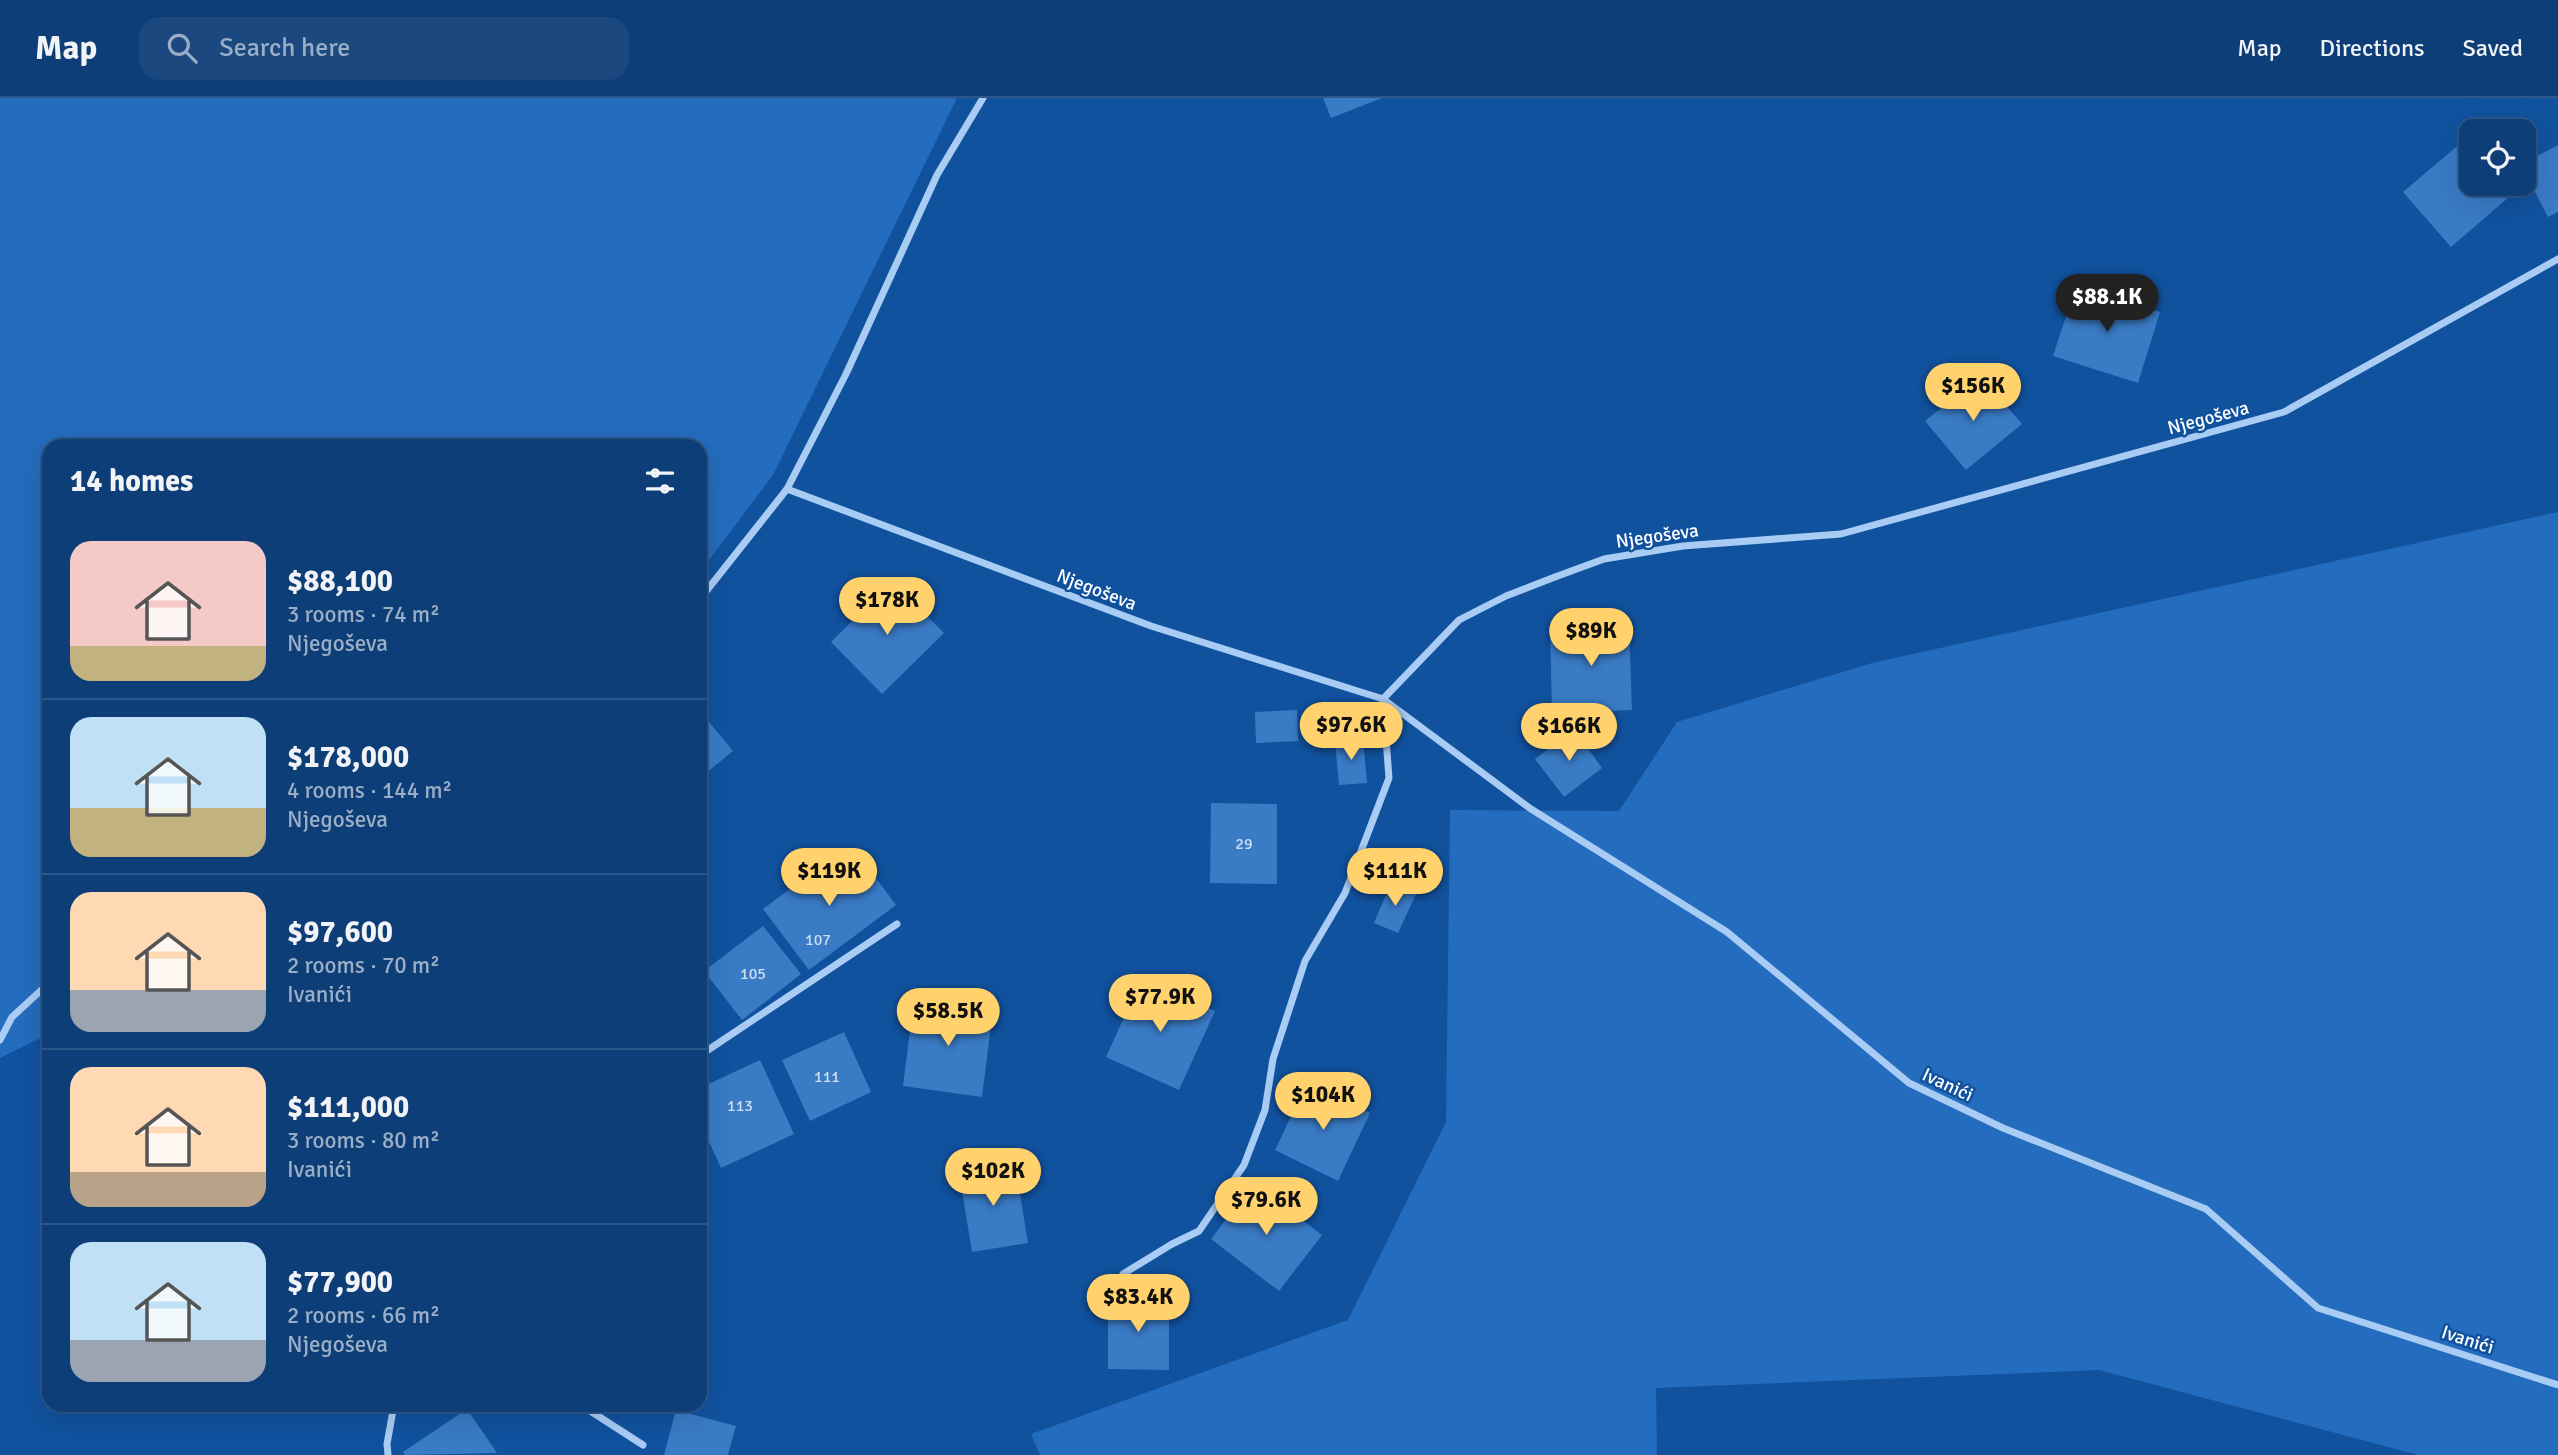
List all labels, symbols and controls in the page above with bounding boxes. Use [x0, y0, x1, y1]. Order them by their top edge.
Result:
search box [139, 17, 629, 80]
text: Map [35, 28, 97, 69]
icon: search [163, 29, 201, 67]
text: Search here [219, 32, 350, 64]
text: Map [2237, 33, 2282, 63]
text: Directions [2320, 33, 2425, 63]
text: Saved [2463, 33, 2523, 63]
map controls [2459, 119, 2536, 196]
button: locate [2459, 119, 2536, 196]
pin: $88.1K [2050, 274, 2164, 334]
text: $88.1K [2072, 282, 2142, 311]
pin: $156K [1924, 364, 2022, 423]
text: $156K [1941, 371, 2005, 400]
street label: Njegoševa [2165, 396, 2252, 440]
icon: filters [641, 462, 679, 500]
text: 14 homes [70, 463, 193, 500]
street label: Njegoševa [1614, 518, 1700, 554]
text: $88,100 [287, 563, 393, 600]
street label: Njegoševa [1053, 564, 1140, 616]
icon: home [126, 569, 210, 653]
pin: $178K [838, 578, 936, 637]
text: $178K [855, 585, 919, 614]
text: 3 rooms · 74 m² [287, 600, 440, 629]
pin: $89K [1550, 608, 1632, 668]
text: $89K [1565, 616, 1617, 645]
text: Njegoševa [287, 629, 388, 658]
pin: $97.6K [1294, 702, 1408, 762]
pin: $166K [1520, 704, 1618, 763]
text: $97.6K [1316, 710, 1386, 739]
text: $166K [1537, 711, 1601, 740]
text: $178,000 [287, 739, 409, 776]
icon: home [126, 745, 210, 829]
text: 4 rooms · 144 m² [287, 776, 452, 805]
text: Njegoševa [287, 805, 388, 834]
house number: 29 [1235, 834, 1253, 854]
pin: $119K [780, 848, 878, 908]
pin: $111K [1346, 848, 1444, 908]
text: $119K [797, 856, 861, 885]
text: $111K [1363, 856, 1427, 885]
text: $97,600 [287, 914, 393, 951]
icon: home [126, 920, 210, 1004]
house number: 107 [805, 930, 831, 950]
text: 2 rooms · 70 m² [287, 951, 440, 980]
house number: 105 [740, 964, 766, 984]
pin: $77.9K [1103, 974, 1217, 1034]
text: Ivanići [287, 980, 352, 1009]
text: $77.9K [1125, 982, 1195, 1011]
pin: $58.5K [891, 988, 1005, 1048]
text: $58.5K [913, 996, 983, 1025]
street label: Ivanići [1918, 1063, 1977, 1107]
house number: 111 [814, 1067, 840, 1087]
pin: $104K [1274, 1072, 1372, 1132]
text: $104K [1291, 1080, 1355, 1109]
text: $111,000 [287, 1089, 409, 1126]
icon: home [126, 1095, 210, 1179]
house number: 113 [727, 1096, 753, 1116]
text: 3 rooms · 80 m² [287, 1126, 440, 1155]
pin: $102K [944, 1148, 1042, 1208]
text: Ivanići [287, 1155, 352, 1184]
text: $102K [961, 1156, 1025, 1185]
pin: $79.6K [1209, 1178, 1323, 1237]
text: $79.6K [1231, 1185, 1301, 1214]
text: $77,900 [287, 1264, 393, 1301]
icon: home [126, 1270, 210, 1354]
pin: $83.4K [1081, 1274, 1195, 1334]
text: $83.4K [1103, 1282, 1173, 1311]
text: 2 rooms · 66 m² [287, 1301, 440, 1330]
street label: Ivanići [2438, 1320, 2497, 1360]
text: Njegoševa [287, 1330, 388, 1359]

